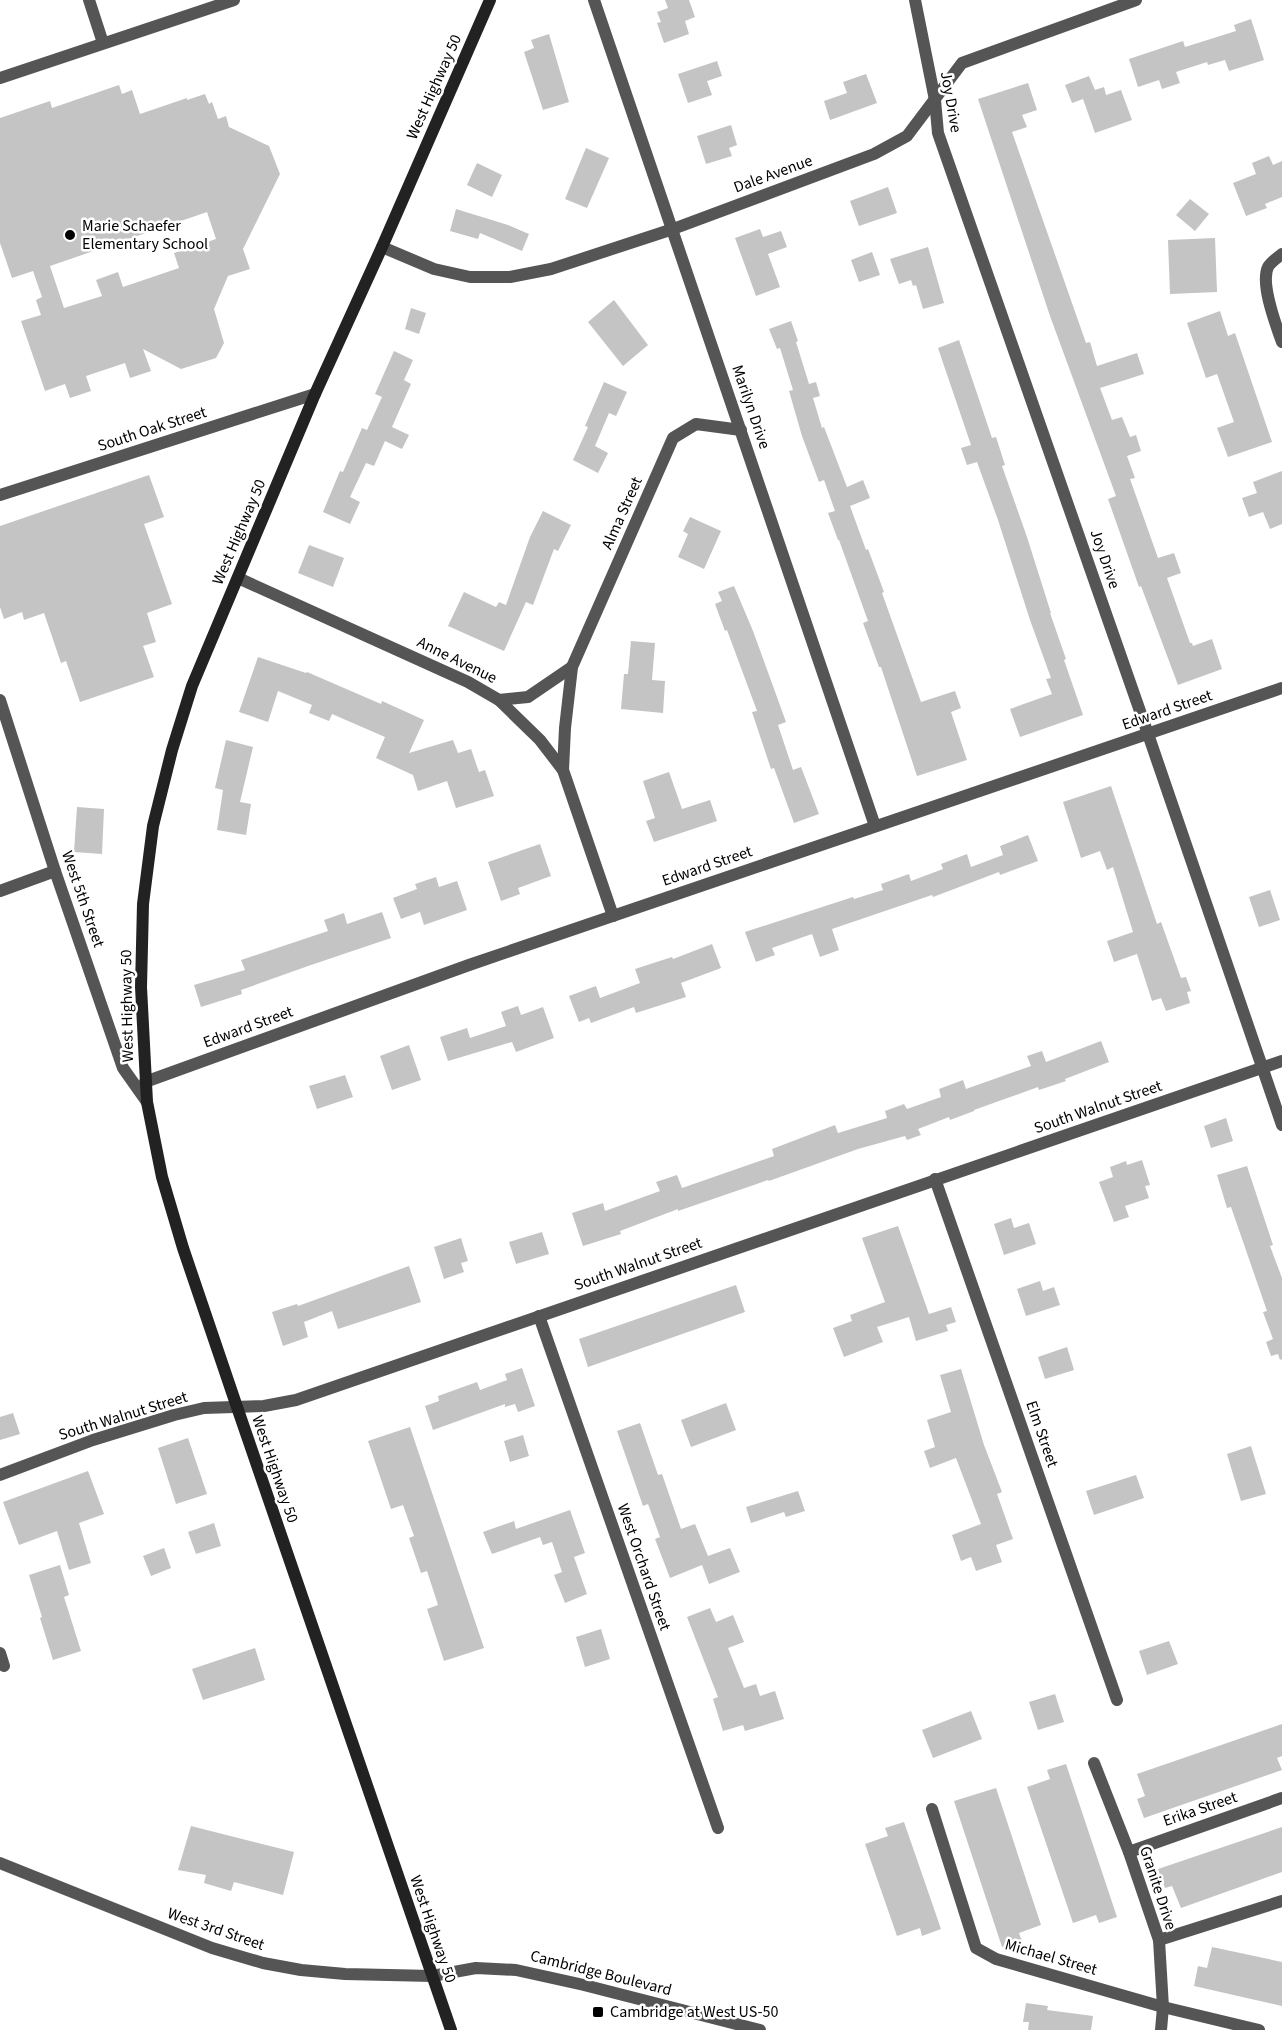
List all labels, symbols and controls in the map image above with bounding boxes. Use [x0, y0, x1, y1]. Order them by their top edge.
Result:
street label: West Highway 50 [401, 31, 467, 143]
street label: Joy Drive [935, 70, 967, 134]
street label: Dale Avenue [731, 150, 816, 198]
place label: Marie Schaefer Elementary School [82, 215, 208, 255]
marker: Marie Schaefer Elementary School [63, 228, 77, 242]
street label: Marilyn Drive [726, 362, 776, 452]
street label: South Oak Street [95, 401, 210, 457]
street label: Alma Street [596, 473, 648, 553]
street label: West Highway 50 [207, 476, 271, 588]
street label: Joy Drive [1085, 526, 1125, 592]
street label: Anne Avenue [413, 631, 501, 689]
street label: Edward Street [1119, 684, 1216, 736]
street label: Edward Street [659, 840, 756, 892]
street label: West 5th Street [56, 848, 110, 951]
street label: West Highway 50 [115, 949, 139, 1062]
street label: Edward Street [200, 1000, 297, 1053]
street label: South Walnut Street [1031, 1075, 1165, 1139]
street label: South Walnut Street [571, 1232, 705, 1296]
street label: South Walnut Street [56, 1386, 191, 1446]
street label: Elm Street [1020, 1398, 1064, 1471]
street label: West Highway 50 [246, 1412, 304, 1526]
street label: West Orchard Street [612, 1500, 676, 1634]
street label: Erika Street [1160, 1786, 1241, 1832]
street label: Granite Drive [1134, 1843, 1182, 1933]
street label: West Highway 50 [404, 1872, 462, 1986]
street label: West 3rd Street [165, 1902, 268, 1956]
street label: Michael Street [1002, 1933, 1100, 1981]
street label: Cambridge Boulevard [528, 1945, 674, 2001]
place label: Cambridge at West US-50 [610, 2001, 778, 2023]
marker: Cambridge at West US-50 [591, 2005, 605, 2019]

